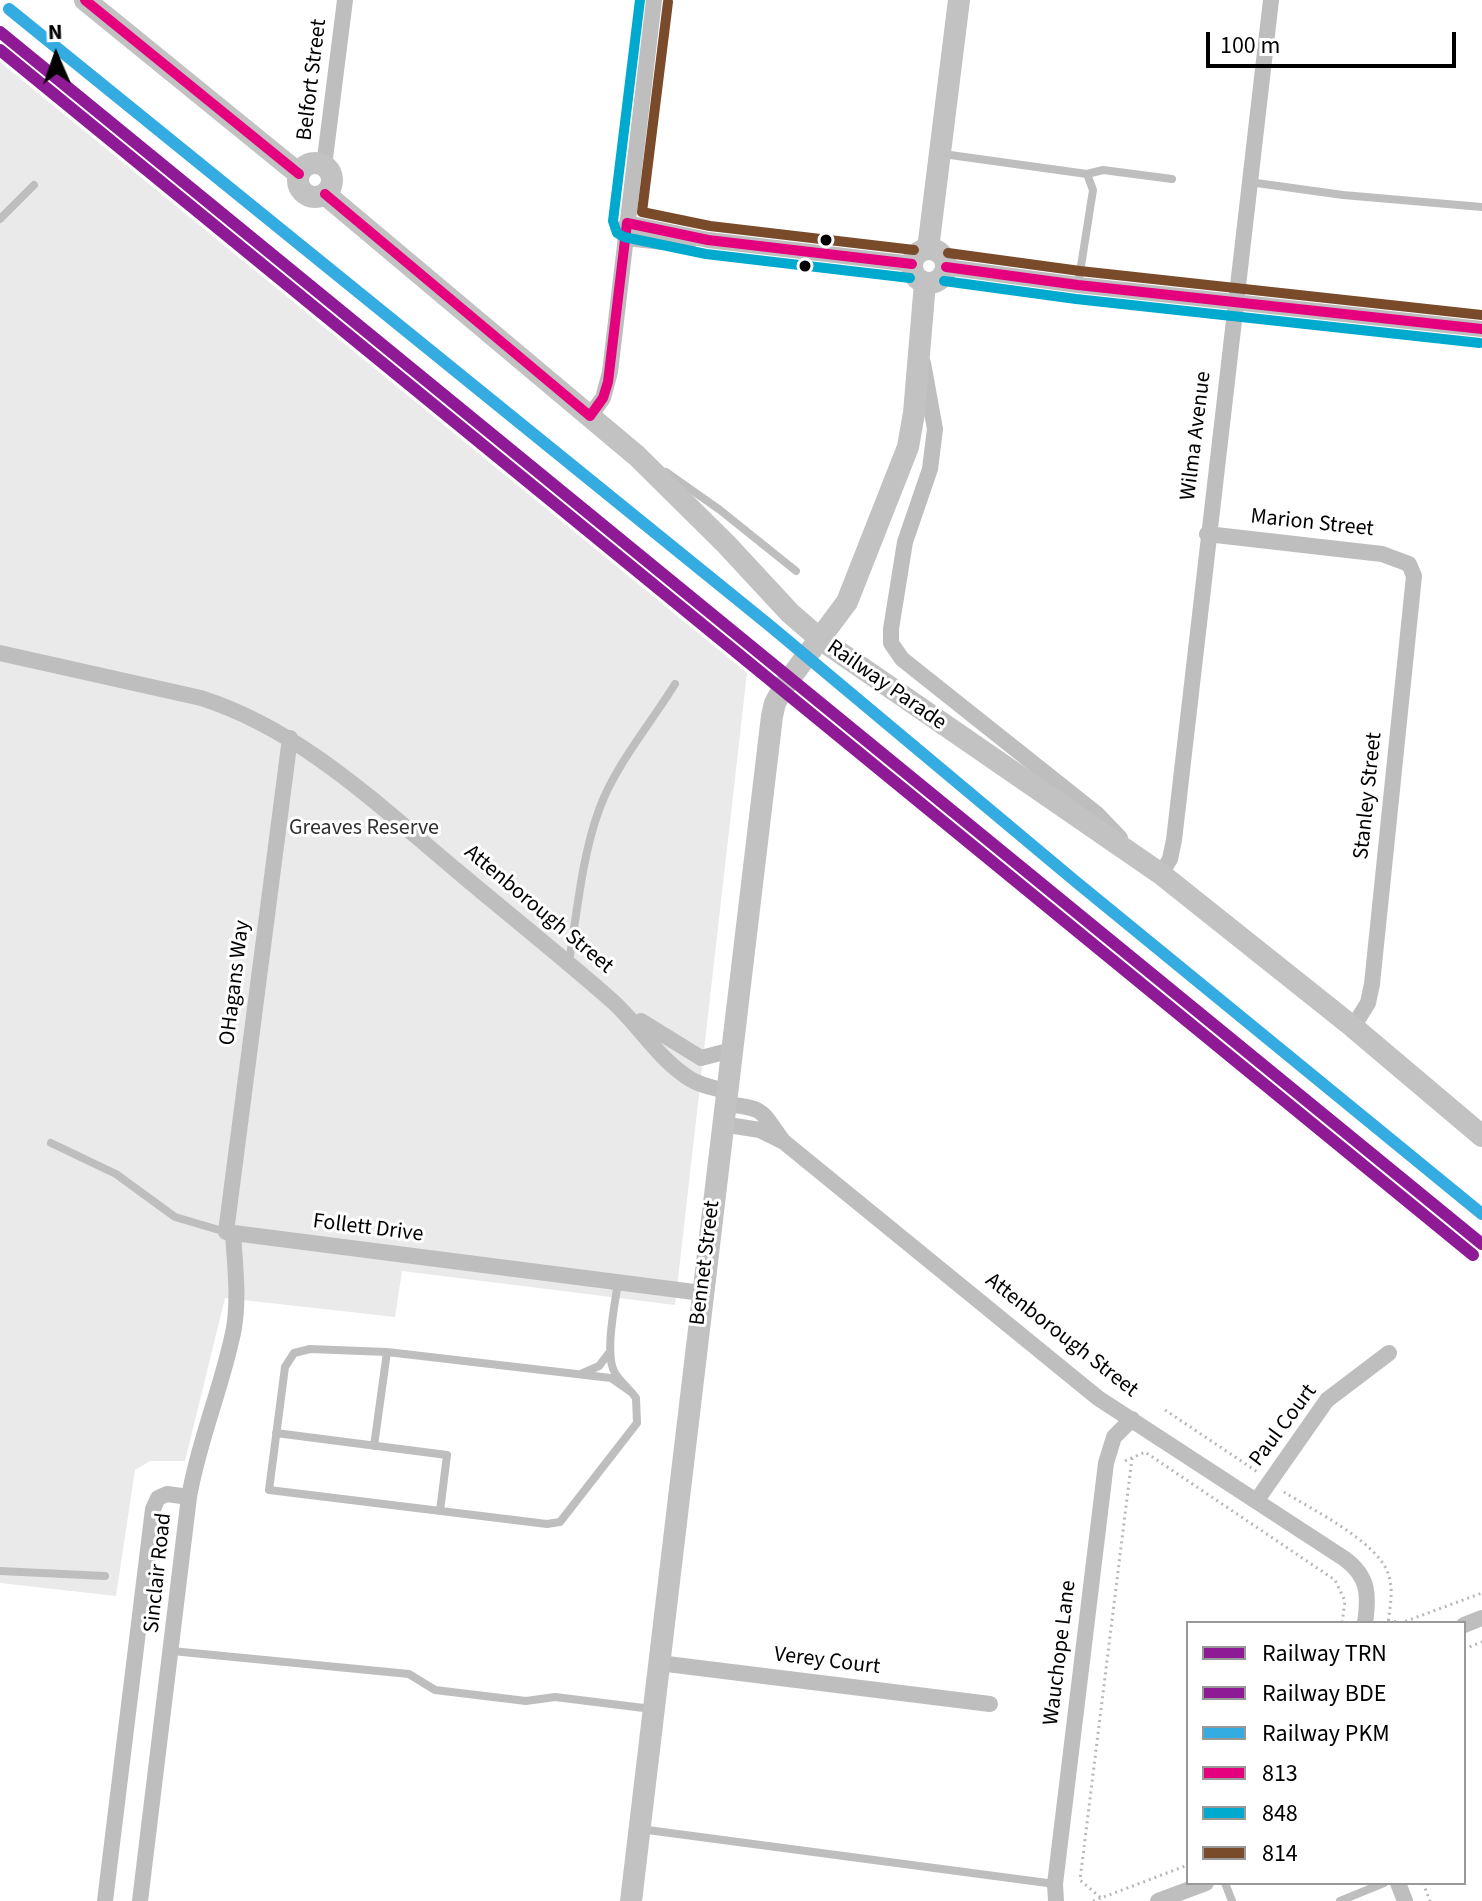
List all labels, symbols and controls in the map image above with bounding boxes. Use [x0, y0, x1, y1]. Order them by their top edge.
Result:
north arrow [16, 16, 96, 96]
text: N [47, 16, 63, 48]
scale bar [1210, 16, 1460, 66]
street label: Belfort Street [292, 18, 334, 142]
text: 100 m [1220, 28, 1280, 63]
unlabelled marker [818, 232, 834, 248]
unlabelled marker [797, 258, 813, 274]
street label: Wilma Avenue [1176, 370, 1218, 502]
street label: Marion Street [1249, 504, 1375, 544]
street label: Railway Parade [821, 635, 951, 737]
street label: Stanley Street [1349, 731, 1389, 861]
park label: Greaves Reserve [289, 816, 439, 842]
street label: Attenborough Street [458, 840, 618, 980]
street label: OHagans Way [215, 919, 257, 1047]
street label: Bennet Street [685, 1199, 727, 1327]
street label: Follett Drive [311, 1209, 425, 1249]
street label: Attenborough Street [979, 1268, 1143, 1404]
street label: Paul Court [1245, 1380, 1323, 1472]
street label: Sinclair Road [140, 1512, 178, 1634]
street label: Wauchope Lane [1039, 1579, 1083, 1727]
legend [1186, 1621, 1466, 1885]
text: Railway TRN [1262, 1636, 1387, 1671]
street label: Verey Court [773, 1642, 881, 1682]
text: Railway BDE [1262, 1676, 1386, 1711]
text: Railway PKM [1262, 1716, 1390, 1751]
text: 813 [1262, 1756, 1298, 1791]
text: 848 [1262, 1796, 1298, 1831]
text: 814 [1262, 1836, 1298, 1871]

